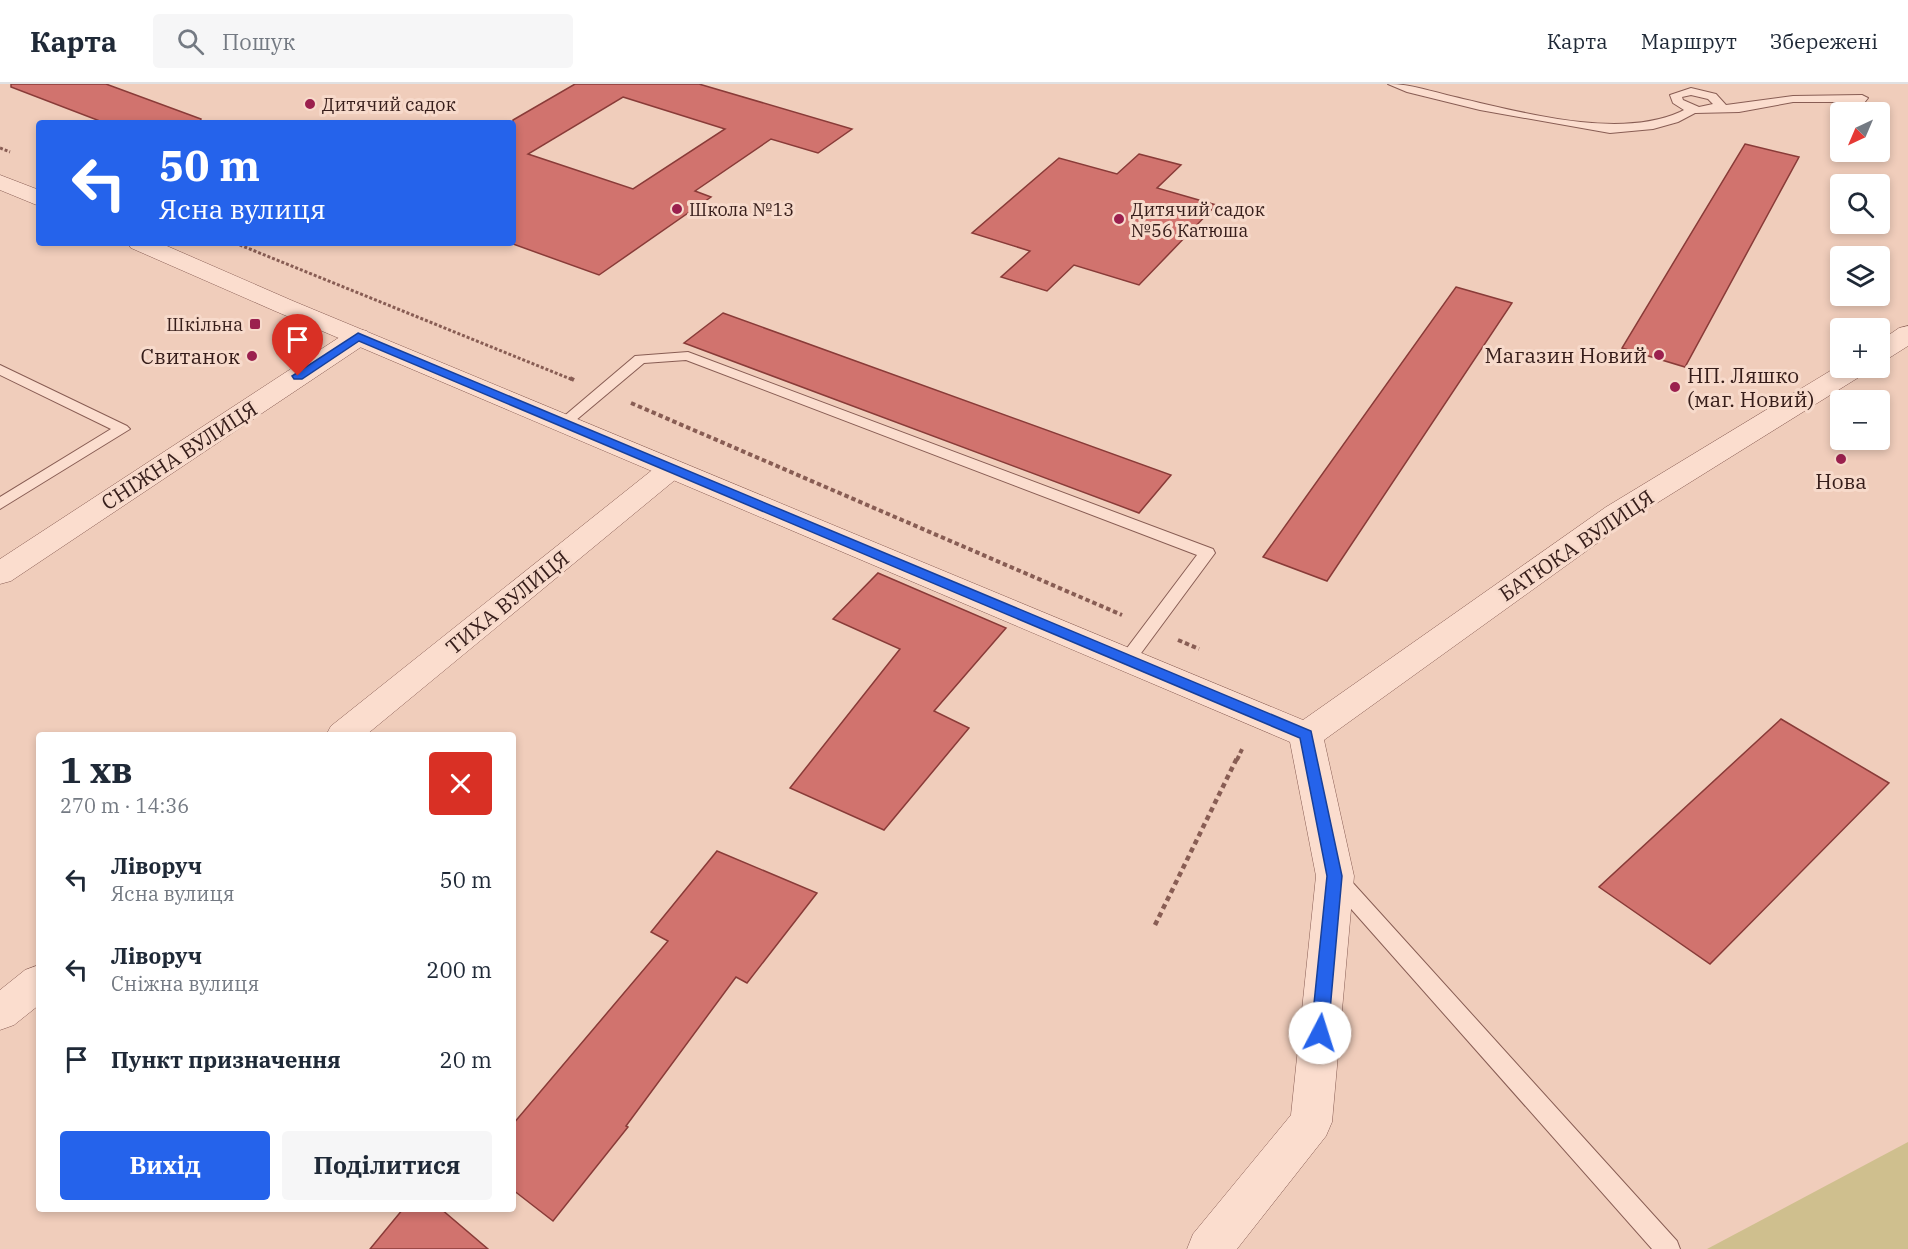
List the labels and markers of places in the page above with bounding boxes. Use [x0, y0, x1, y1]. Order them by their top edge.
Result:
place label: Дитячий садок [322, 93, 456, 116]
marker: Дитячий садок [303, 97, 317, 111]
place label: Школа №13 [689, 198, 794, 221]
place label: Дитячий садок №56 Катюша [1131, 198, 1265, 242]
marker: Школа №13 [670, 202, 684, 216]
marker: Дитячий садок №56 Катюша [1112, 212, 1126, 226]
place label: Шкільна [166, 313, 243, 336]
pin [272, 314, 323, 376]
marker: Шкільна [248, 317, 262, 331]
place label: Магазин Новий [1485, 341, 1647, 369]
place label: Свитанок [140, 342, 240, 370]
marker: Магазин Новий [1652, 348, 1666, 362]
marker: Свитанок [245, 349, 259, 363]
place label: НП. Ляшко (маг. Новий) [1687, 361, 1815, 413]
marker: НП. Ляшко (маг. Новий) [1668, 380, 1682, 394]
marker: Нова [1834, 452, 1848, 466]
place label: Нова [1815, 467, 1867, 495]

